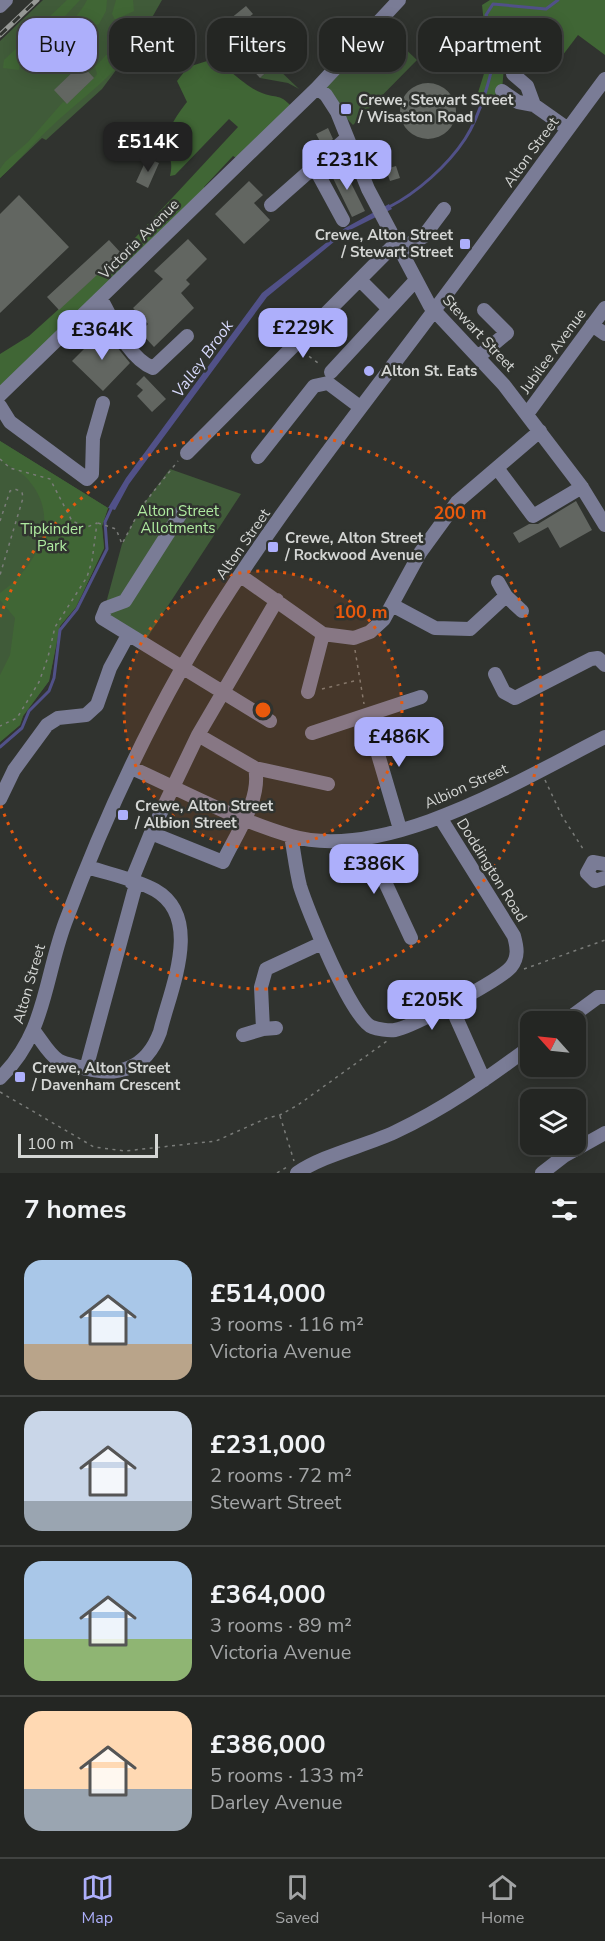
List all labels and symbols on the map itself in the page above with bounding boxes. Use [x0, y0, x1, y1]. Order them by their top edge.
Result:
place label: Crewe, Stewart Street / Wisaston Road [357, 90, 514, 127]
marker: Crewe, Stewart Street / Wisaston Road [339, 102, 353, 116]
street label: Alton Street [499, 112, 564, 191]
pin: £514K [106, 122, 190, 173]
pin: £231K [305, 140, 389, 191]
street label: Victoria Avenue [94, 194, 184, 284]
place label: Crewe, Alton Street / Stewart Street [315, 225, 453, 262]
marker: Crewe, Alton Street / Stewart Street [458, 237, 472, 251]
street label: Stewart Street [438, 290, 520, 376]
street label: Jubilee Avenue [515, 304, 591, 398]
pin: £229K [261, 308, 345, 359]
pin: £364K [60, 310, 144, 361]
water label: Valley Brook [167, 315, 239, 402]
place label: Alton St. Eats [381, 361, 477, 381]
marker: Alton St. Eats [362, 364, 376, 378]
park label: Alton Street Allotments [137, 501, 220, 538]
text: 200 m [433, 501, 487, 525]
street label: Alton Street [211, 504, 275, 583]
park label: Tipkinder Park [21, 519, 84, 556]
place label: Crewe, Alton Street / Rockwood Avenue [284, 528, 424, 565]
marker: Crewe, Alton Street / Rockwood Avenue [266, 540, 280, 554]
text: 100 m [334, 600, 388, 624]
centre of rings [253, 700, 273, 720]
pin: £486K [357, 717, 441, 768]
street label: Albion Street [421, 758, 512, 813]
place label: Crewe, Alton Street / Albion Street [134, 796, 274, 833]
marker: Crewe, Alton Street / Albion Street [116, 808, 130, 822]
street label: Doddington Road [452, 814, 532, 926]
pin: £386K [332, 844, 416, 895]
street label: Alton Street [8, 941, 50, 1026]
pin: £205K [390, 980, 474, 1031]
north arrow [520, 1011, 586, 1077]
place label: Crewe, Alton Street / Davenham Crescent [31, 1058, 180, 1095]
marker: Crewe, Alton Street / Davenham Crescent [13, 1070, 27, 1084]
scale bar [18, 1131, 158, 1158]

